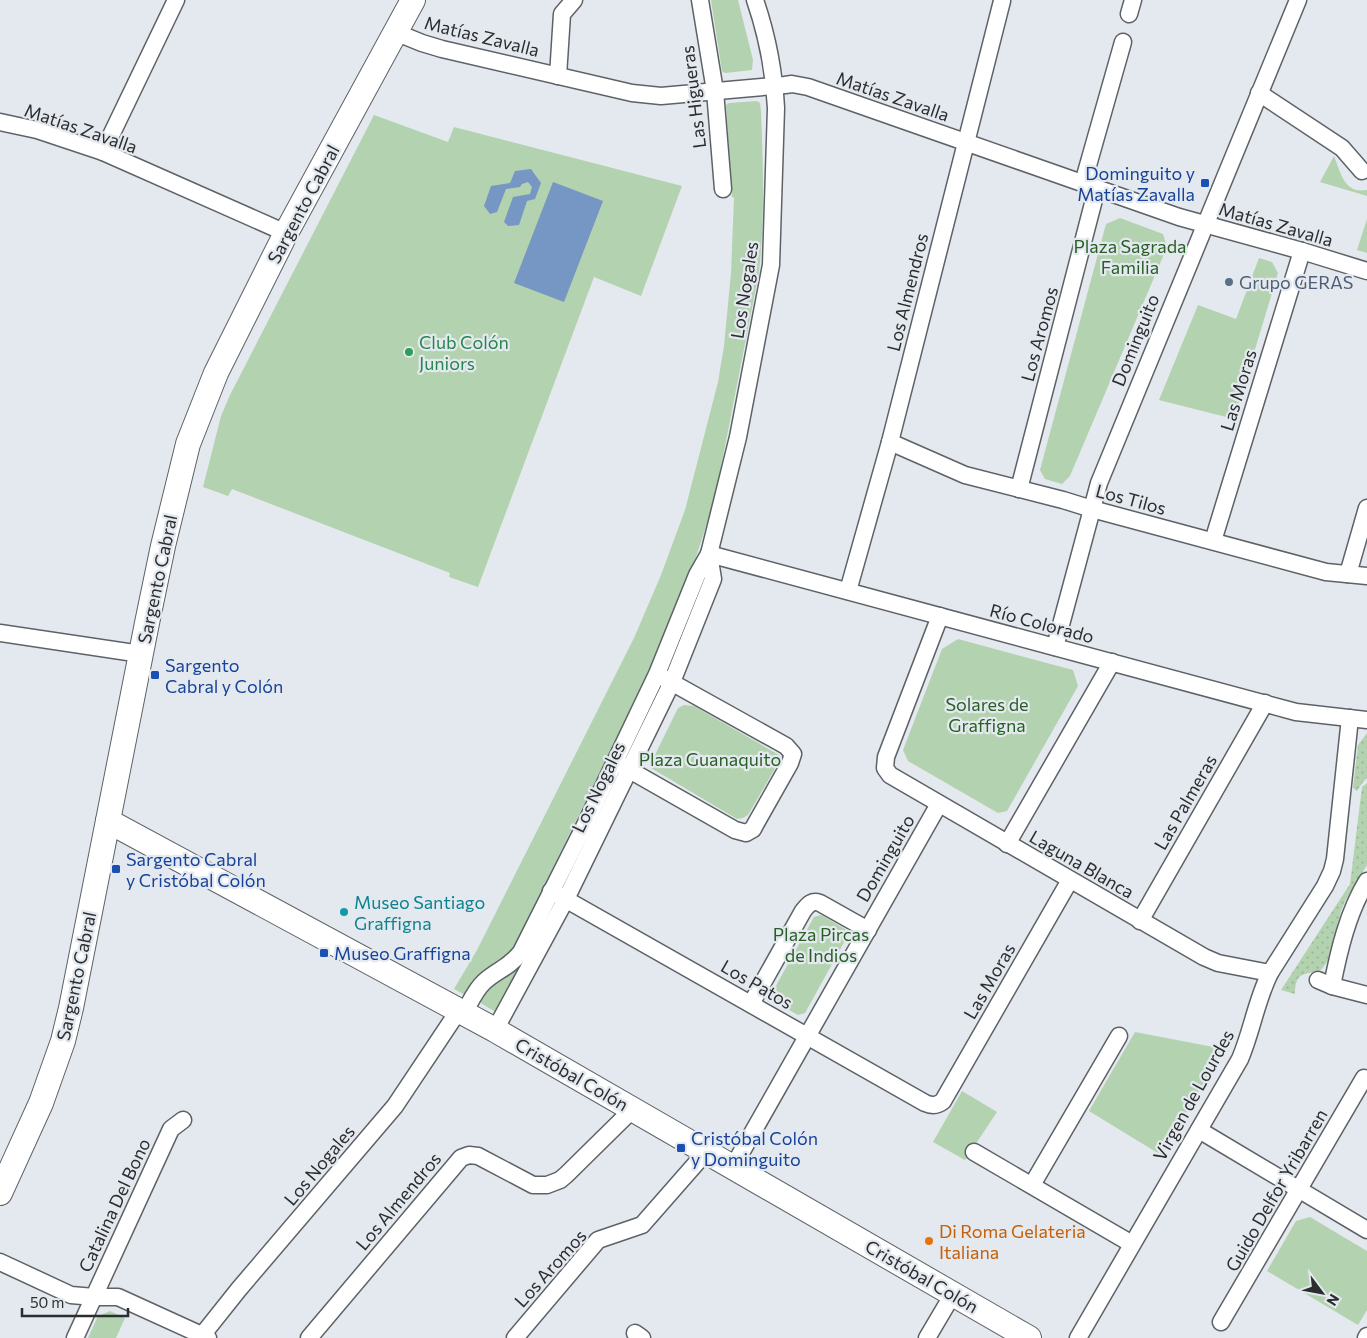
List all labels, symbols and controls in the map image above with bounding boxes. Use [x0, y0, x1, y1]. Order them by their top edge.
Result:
street label: Matías Zavalla [422, 11, 542, 61]
street label: Las Higueras [676, 44, 710, 150]
street label: Matías Zavalla [834, 66, 952, 126]
street label: Matías Zavalla [22, 98, 140, 158]
street label: Sargento Cabral [262, 141, 344, 267]
place label: Dominguito y Matías Zavalla [1077, 162, 1195, 205]
marker: Dominguito y Matías Zavalla [1199, 177, 1211, 189]
street label: Matías Zavalla [1216, 197, 1336, 251]
street label: Los Almendros [882, 231, 932, 353]
park label: Plaza Sagrada Familia [1073, 235, 1187, 278]
street label: Los Nogales [725, 240, 763, 340]
place label: Grupo GERAS [1239, 271, 1353, 293]
marker: Grupo GERAS [1223, 276, 1235, 288]
street label: Los Aromos [1016, 284, 1062, 384]
street label: Dominguito [1107, 291, 1163, 389]
place label: Club Colón Juniors [419, 331, 509, 374]
marker: Club Colón Juniors [403, 346, 415, 358]
street label: Las Moras [1215, 347, 1261, 433]
street label: Los Tilos [1093, 479, 1169, 519]
street label: Sargento Cabral [133, 512, 181, 646]
street label: Río Colorado [988, 599, 1096, 647]
place label: Sargento Cabral y Colón [165, 654, 283, 697]
marker: Sargento Cabral y Colón [149, 669, 161, 681]
park label: Solares de Graffigna [945, 693, 1029, 736]
street label: Los Nogales [567, 738, 629, 836]
park label: Plaza Guanaquito [639, 748, 781, 770]
street label: Las Palmeras [1149, 750, 1221, 854]
street label: Dominguito [851, 810, 919, 906]
street label: Laguna Blanca [1026, 825, 1138, 903]
place label: Sargento Cabral y Cristóbal Colón [126, 848, 266, 891]
marker: Sargento Cabral y Cristóbal Colón [110, 863, 122, 875]
place label: Museo Santiago Graffigna [354, 891, 485, 934]
marker: Museo Santiago Graffigna [338, 906, 350, 918]
street label: Sargento Cabral [52, 909, 100, 1043]
park label: Plaza Pircas de Indios [773, 923, 869, 966]
street label: Las Moras [958, 939, 1020, 1023]
place label: Museo Graffigna [334, 942, 471, 964]
marker: Museo Graffigna [318, 947, 330, 959]
street label: Los Patos [717, 955, 797, 1013]
street label: Virgen de Lourdes [1148, 1026, 1238, 1164]
street label: Cristóbal Colón [511, 1033, 633, 1115]
street label: Guido Delfor Yribarren [1220, 1105, 1332, 1275]
street label: Los Nogales [279, 1120, 359, 1210]
place label: Cristóbal Colón y Dominguito [691, 1127, 818, 1170]
street label: Catalina Del Bono [73, 1135, 155, 1275]
marker: Cristóbal Colón y Dominguito [675, 1142, 687, 1154]
street label: Los Almendros [351, 1148, 445, 1254]
place label: Di Roma Gelateria Italiana [939, 1220, 1086, 1263]
street label: Los Aromos [509, 1225, 591, 1311]
street label: Cristóbal Colón [861, 1235, 983, 1317]
marker: Di Roma Gelateria Italiana [923, 1235, 935, 1247]
north arrow [1297, 1268, 1347, 1318]
scale bar [22, 1286, 129, 1318]
text: N [1323, 1291, 1343, 1309]
text: 50 m [30, 1293, 64, 1311]

